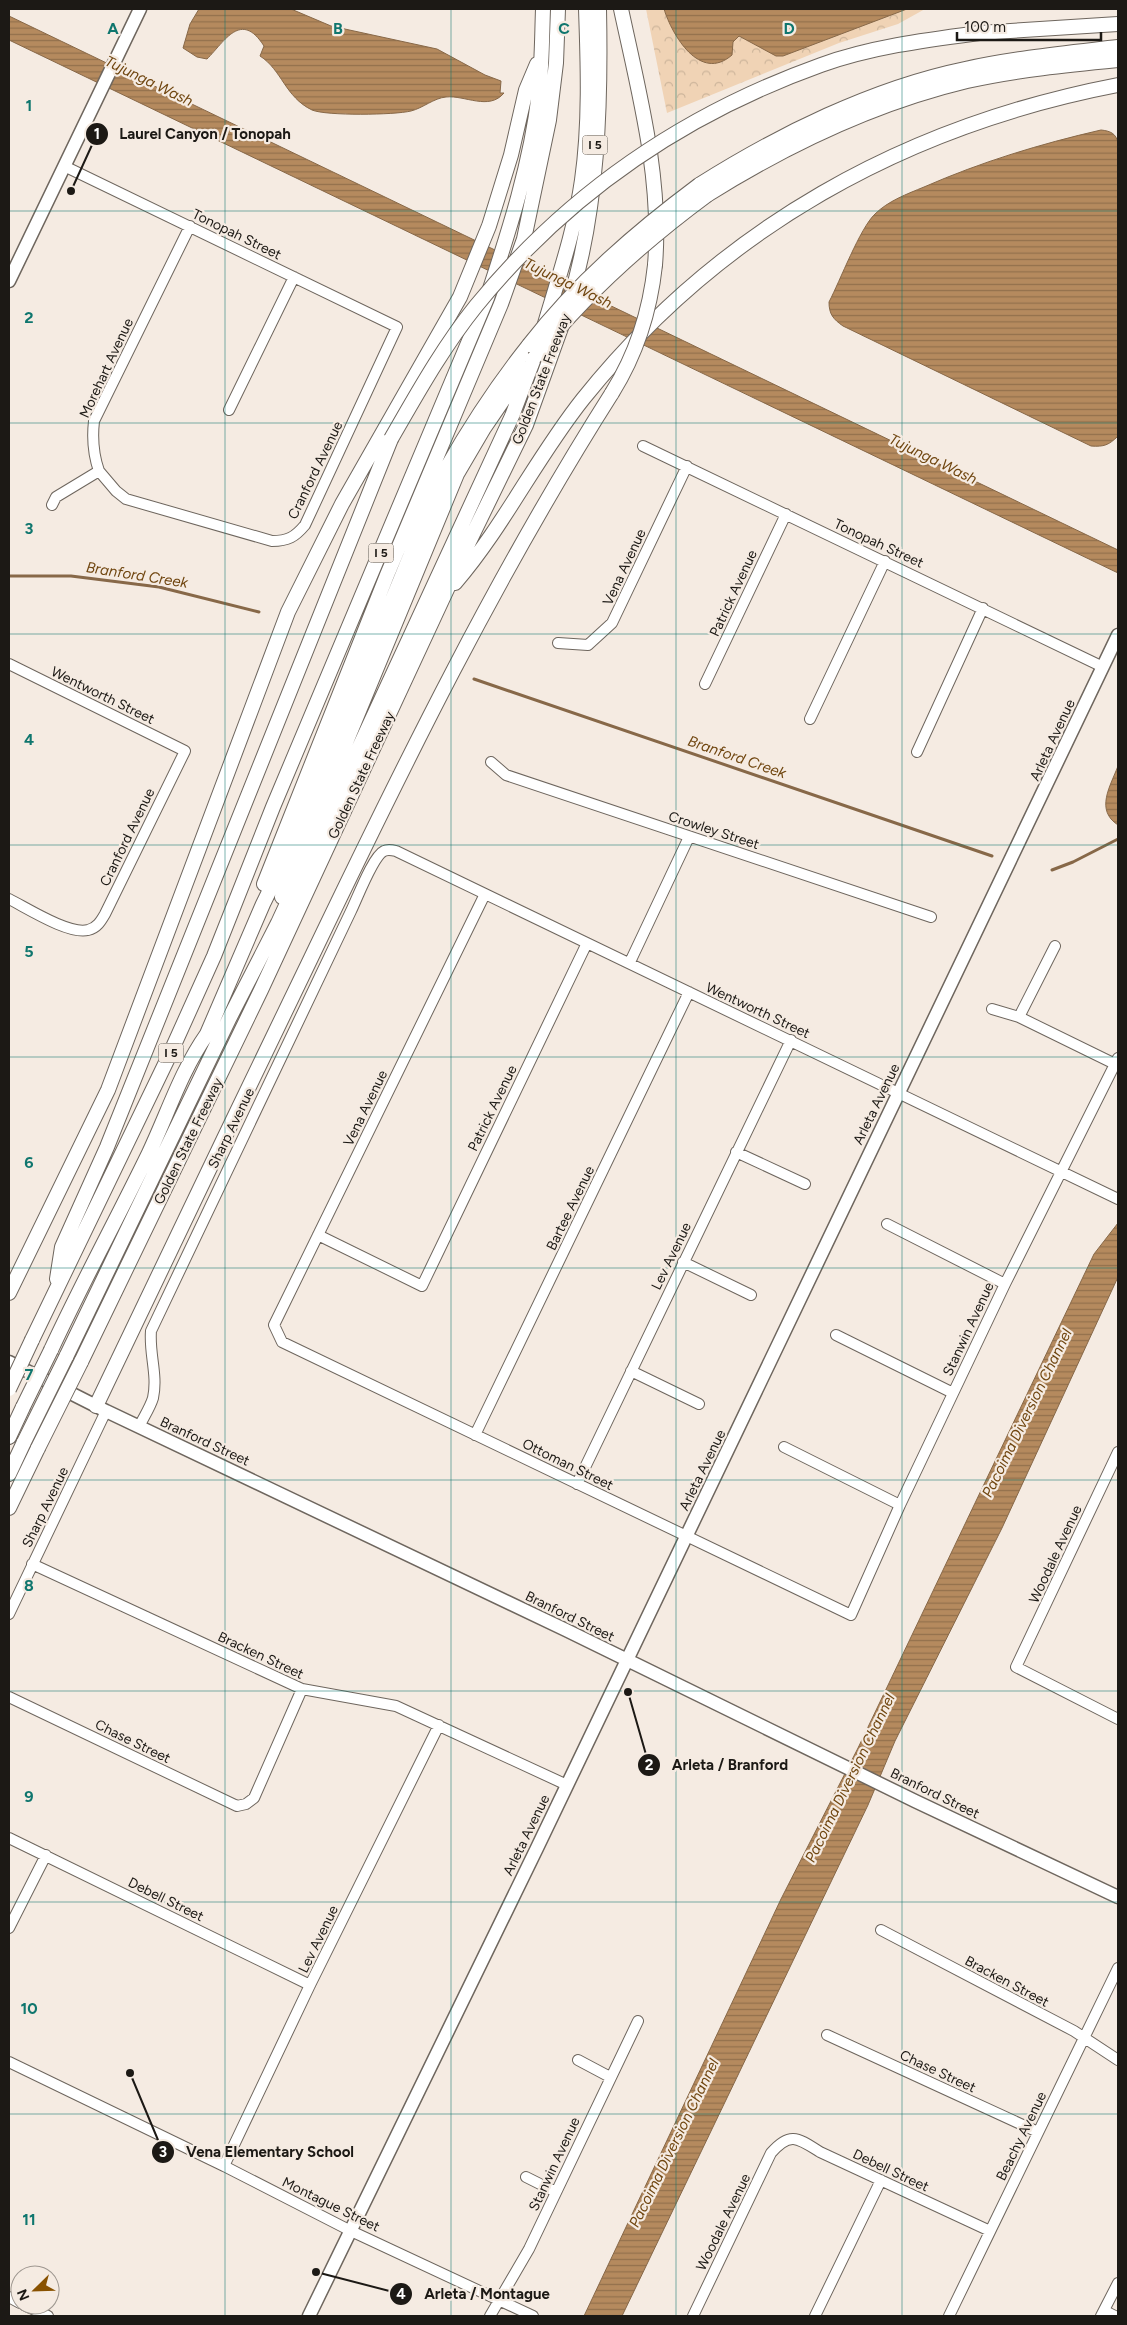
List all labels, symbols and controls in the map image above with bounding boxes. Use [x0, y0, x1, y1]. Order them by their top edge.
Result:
scale bar [957, 10, 1101, 42]
text: 100 m [964, 18, 1006, 36]
text: A [107, 19, 119, 38]
text: B [333, 19, 343, 38]
text: C [558, 19, 570, 38]
text: D [783, 19, 795, 38]
water label: Tujunga Wash [102, 52, 196, 110]
text: 1 [26, 96, 32, 115]
callout: Laurel Canyon / Tonopah [84, 119, 301, 149]
text: 1 [94, 125, 100, 143]
text: Laurel Canyon / Tonopah [119, 125, 291, 143]
road number: I 5 [582, 136, 608, 154]
street label: Tonopah Street [190, 206, 284, 263]
water label: Tujunga Wash [521, 254, 615, 312]
text: 2 [24, 308, 34, 327]
street label: Golden State Freeway [509, 311, 575, 447]
street label: Morehart Avenue [76, 315, 137, 421]
street label: Cranford Avenue [284, 418, 347, 522]
water label: Tujunga Wash [886, 430, 980, 488]
street label: Tonopah Street [831, 515, 926, 572]
text: 3 [25, 519, 34, 538]
street label: Vena Avenue [599, 526, 650, 608]
road number: I 5 [368, 544, 394, 562]
street label: Patrick Avenue [706, 547, 761, 639]
water label: Branford Creek [85, 558, 190, 592]
street label: Wentworth Street [48, 663, 157, 728]
street label: Arleta Avenue [1026, 696, 1079, 784]
street label: Golden State Freeway [324, 708, 399, 842]
text: 4 [24, 730, 34, 749]
water label: Branford Creek [685, 732, 789, 782]
street label: Cranford Avenue [96, 785, 159, 889]
street label: Crowley Street [666, 808, 761, 853]
text: 5 [24, 942, 34, 961]
street label: Wentworth Street [703, 979, 813, 1042]
road number: I 5 [158, 1044, 184, 1062]
street label: Arleta Avenue [849, 1061, 904, 1148]
street label: Patrick Avenue [464, 1062, 521, 1154]
street label: Vena Avenue [340, 1067, 391, 1149]
street label: Golden State Freeway [150, 1075, 227, 1207]
street label: Sharp Avenue [205, 1085, 258, 1171]
text: 6 [24, 1153, 34, 1172]
street label: Bartee Avenue [543, 1163, 598, 1253]
street label: Lev Avenue [648, 1219, 695, 1293]
street label: Stanwin Avenue [939, 1279, 998, 1379]
water label: Pacoima Diversion Channel [978, 1325, 1076, 1500]
text: 7 [25, 1365, 34, 1384]
street label: Branford Street [157, 1413, 252, 1470]
street label: Arleta Avenue [675, 1427, 730, 1514]
street label: Ottoman Street [520, 1435, 616, 1494]
street label: Sharp Avenue [19, 1464, 72, 1550]
street label: Woodale Avenue [1025, 1502, 1086, 1606]
text: 8 [24, 1576, 34, 1595]
street label: Branford Street [522, 1588, 617, 1645]
street label: Bracken Street [215, 1628, 306, 1683]
water label: Pacoima Diversion Channel [801, 1690, 899, 1865]
street label: Chase Street [92, 1716, 173, 1767]
callout: Arleta / Branford [637, 1750, 798, 1780]
text: 2 [645, 1756, 654, 1774]
text: Arleta / Branford [672, 1756, 788, 1774]
street label: Branford Street [887, 1765, 982, 1822]
text: 9 [24, 1787, 34, 1806]
street label: Arleta Avenue [499, 1792, 554, 1879]
street label: Debell Street [125, 1874, 206, 1925]
street label: Lev Avenue [295, 1902, 342, 1976]
street label: Bracken Street [962, 1952, 1052, 2011]
text: 10 [20, 1999, 38, 2018]
street label: Chase Street [897, 2046, 978, 2096]
water label: Pacoima Diversion Channel [625, 2055, 723, 2230]
street label: Beachy Avenue [993, 2089, 1050, 2183]
street label: Stanwin Avenue [525, 2114, 584, 2214]
callout: Vena Elementary School [151, 2137, 364, 2167]
text: 3 [159, 2143, 167, 2161]
text: Vena Elementary School [186, 2143, 354, 2161]
street label: Debell Street [850, 2145, 932, 2195]
street label: Woodale Avenue [693, 2171, 754, 2274]
street label: Montague Street [279, 2173, 382, 2235]
text: 11 [22, 2210, 36, 2229]
north arrow [10, 2265, 60, 2315]
callout: Arleta / Montague [389, 2279, 559, 2309]
text: 4 [396, 2285, 406, 2303]
text: Arleta / Montague [424, 2285, 551, 2303]
text: N [14, 2287, 33, 2303]

